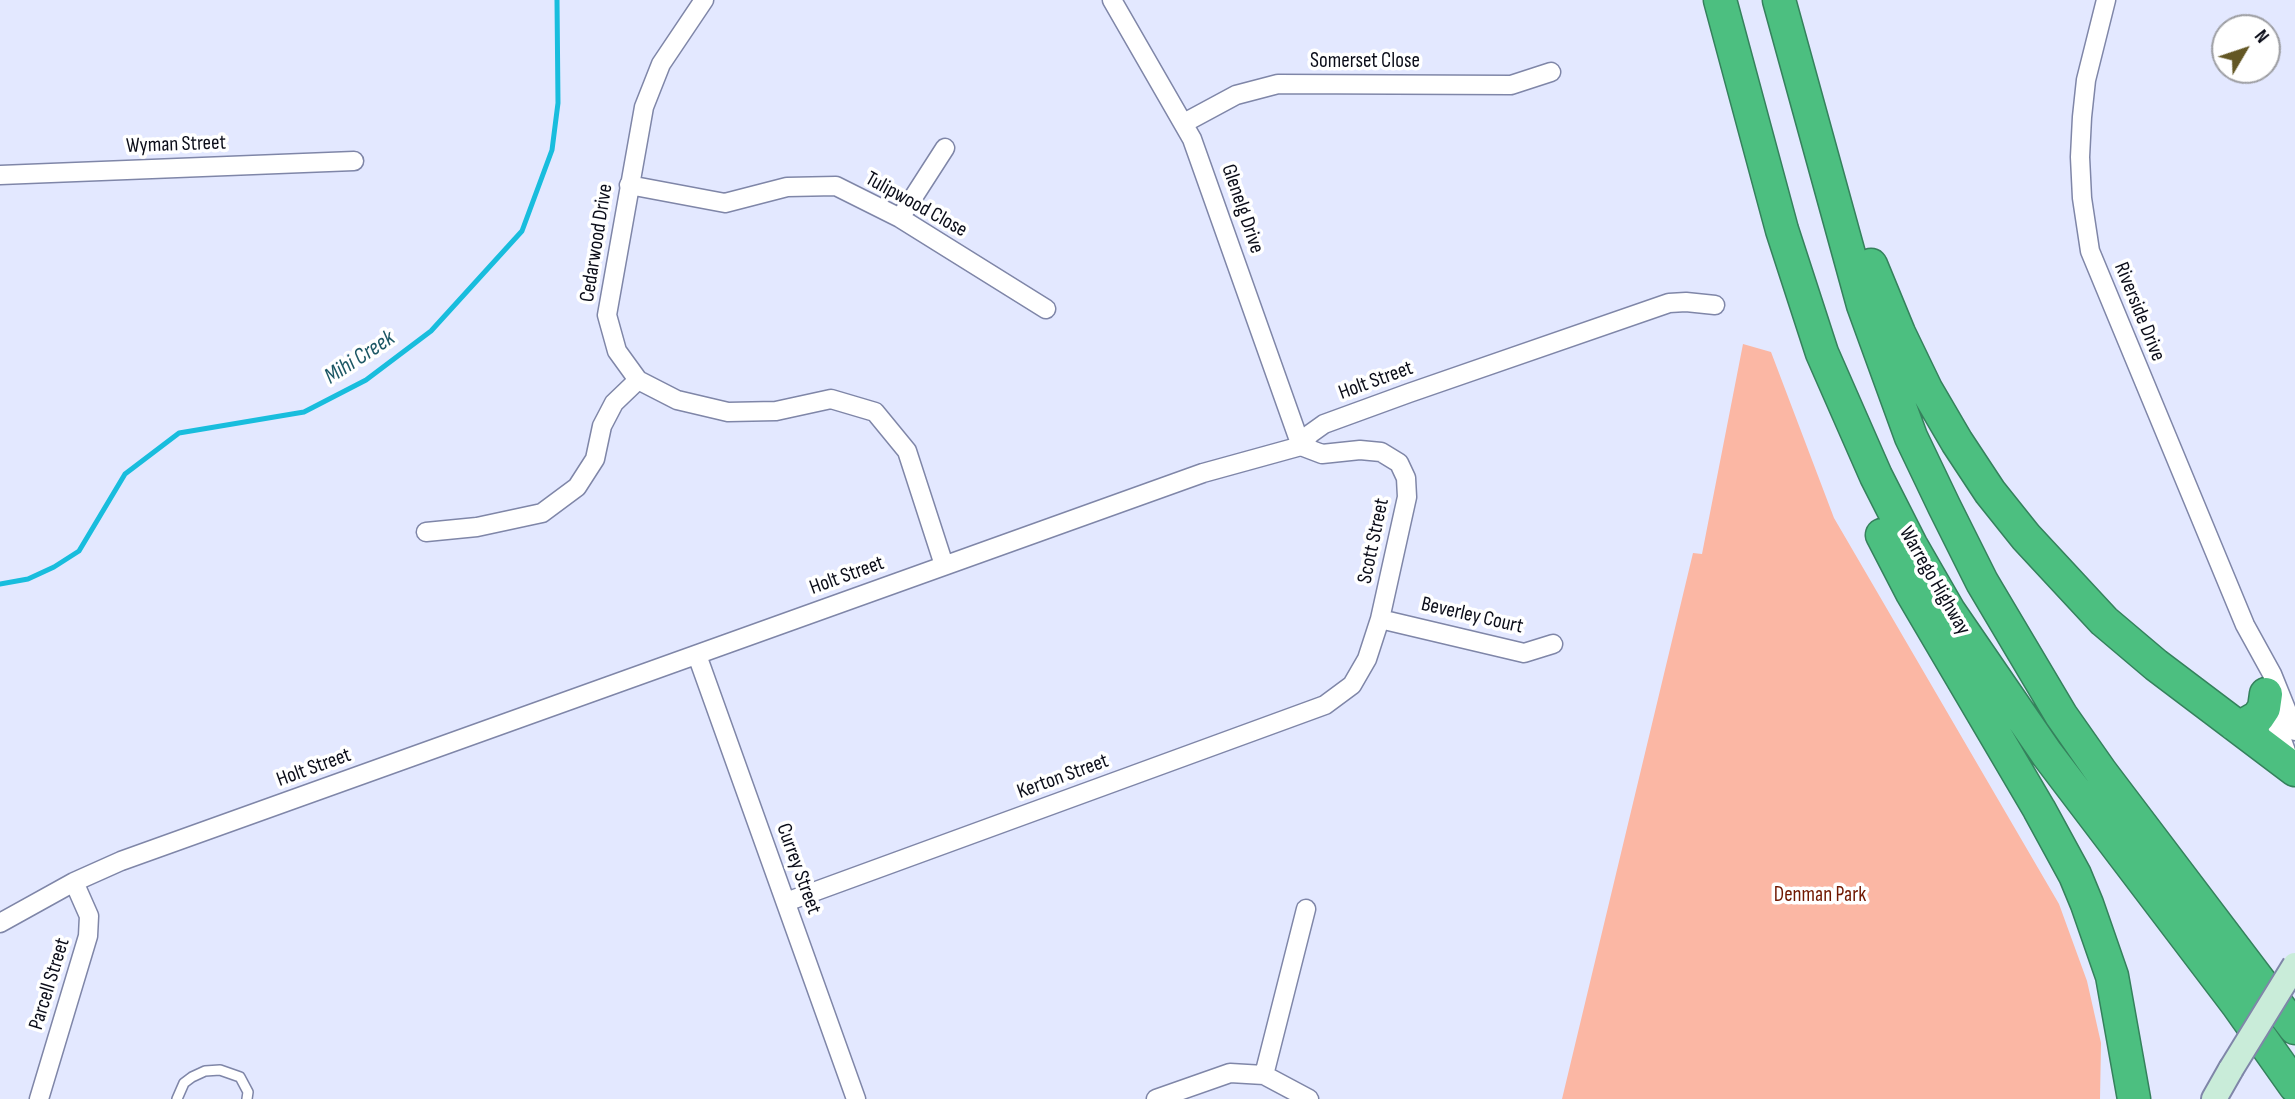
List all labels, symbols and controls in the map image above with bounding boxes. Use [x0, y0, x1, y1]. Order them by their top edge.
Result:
north arrow [2211, 14, 2281, 84]
text: N [2249, 26, 2273, 48]
street label: Somerset Close [1310, 49, 1420, 75]
street label: Wyman Street [126, 131, 226, 159]
street label: Glenelg Drive [1215, 161, 1269, 257]
street label: Tulipwood Close [861, 167, 971, 243]
street label: Cedarwood Drive [575, 182, 619, 304]
street label: Riverside Drive [2108, 259, 2170, 365]
water label: Mihi Creek [320, 325, 400, 391]
street label: Holt Street [1335, 356, 1417, 406]
street label: Scott Street [1353, 496, 1395, 586]
street label: Warrego Highway [1893, 522, 1975, 640]
street label: Holt Street [806, 551, 888, 601]
street label: Beverley Court [1419, 592, 1525, 640]
street label: Holt Street [273, 743, 355, 793]
street label: Kerton Street [1014, 749, 1112, 805]
street label: Currey Street [770, 820, 826, 918]
park label: Denman Park [1774, 883, 1866, 909]
street label: Parcell Street [24, 935, 76, 1033]

